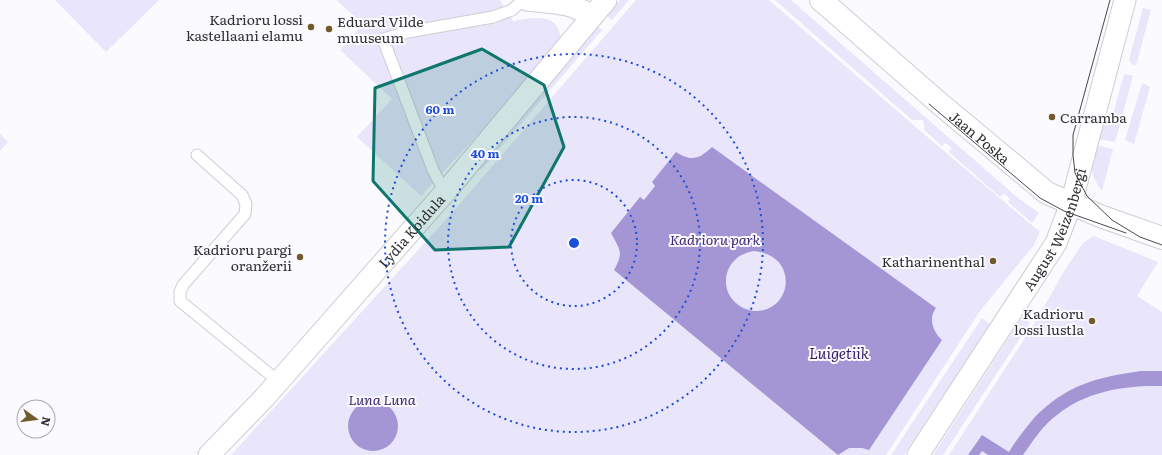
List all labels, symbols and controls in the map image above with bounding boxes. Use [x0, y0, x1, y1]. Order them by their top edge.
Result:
place label: Kadrioru lossi kastellaani elamu [186, 9, 303, 45]
place label: Eduard Vilde muuseum [337, 11, 423, 47]
marker: Kadrioru lossi kastellaani elamu [306, 22, 316, 32]
marker: Eduard Vilde muuseum [324, 24, 334, 34]
text: 60 m [426, 100, 454, 118]
street label: Jaan Poska [946, 106, 1015, 169]
place label: Carramba [1060, 107, 1127, 127]
marker: Carramba [1047, 112, 1057, 122]
text: 40 m [471, 144, 500, 162]
street label: August Weizenbergi [1018, 165, 1090, 294]
street label: Lydia Koidula [373, 189, 449, 272]
text: 20 m [515, 189, 543, 207]
park label: Kadrioru park [670, 229, 761, 249]
centre of rings [567, 236, 581, 250]
place label: Kadrioru pargi oranžerii [193, 239, 292, 275]
place label: Katharinenthal [882, 251, 985, 271]
marker: Kadrioru pargi oranžerii [295, 252, 305, 262]
marker: Katharinenthal [988, 256, 998, 266]
place label: Kadrioru lossi lustla [1014, 303, 1084, 339]
marker: Kadrioru lossi lustla [1087, 316, 1097, 326]
water label: Luigetiik [809, 341, 870, 364]
park label: Luna Luna [348, 389, 416, 409]
north arrow [16, 399, 56, 439]
text: N [38, 415, 56, 428]

